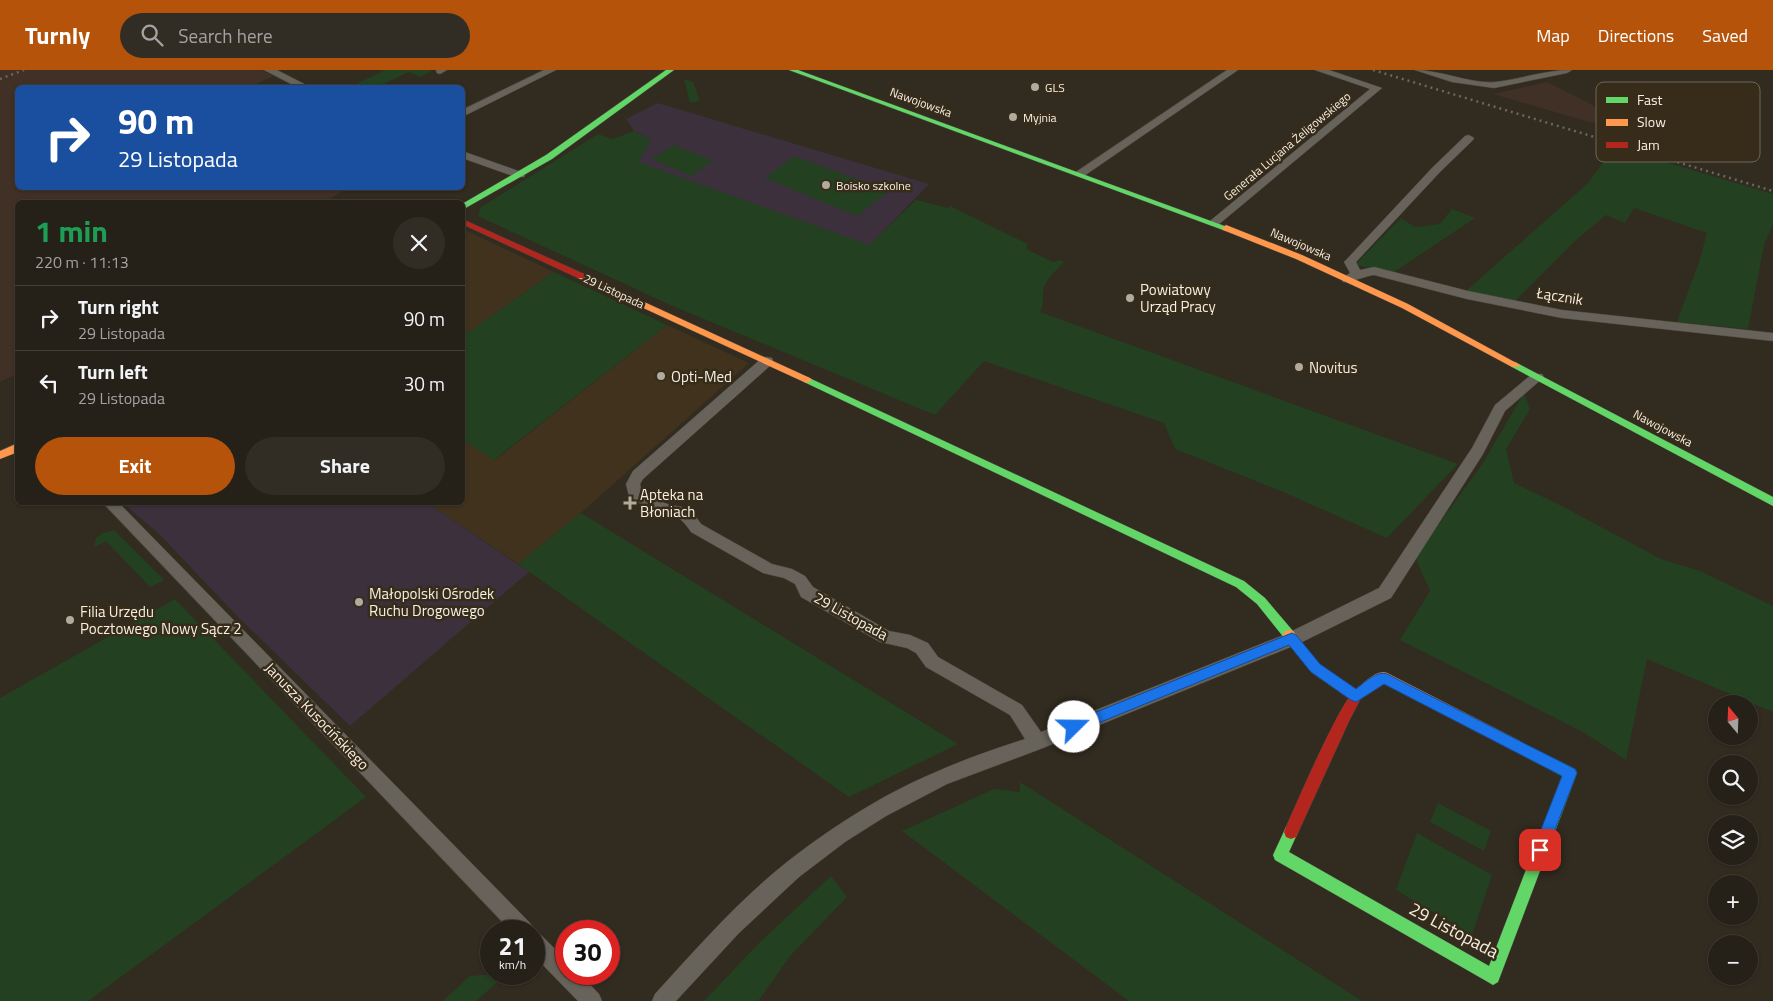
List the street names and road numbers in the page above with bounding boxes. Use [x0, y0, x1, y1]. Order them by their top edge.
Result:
street label: Nawojowska [887, 82, 955, 122]
street label: Generała Lucjana Żeligowskiego [1219, 87, 1355, 205]
street label: Nawojowska [1267, 223, 1335, 265]
street label: 29 Listopada [580, 269, 648, 313]
street label: Łącznik [1534, 281, 1585, 311]
street label: Nawojowska [1630, 404, 1696, 452]
street label: 29 Listopada [810, 586, 893, 646]
street label: Janusza Kusocińskiego [259, 657, 375, 775]
street label: 29 Listopada [1404, 895, 1504, 965]

